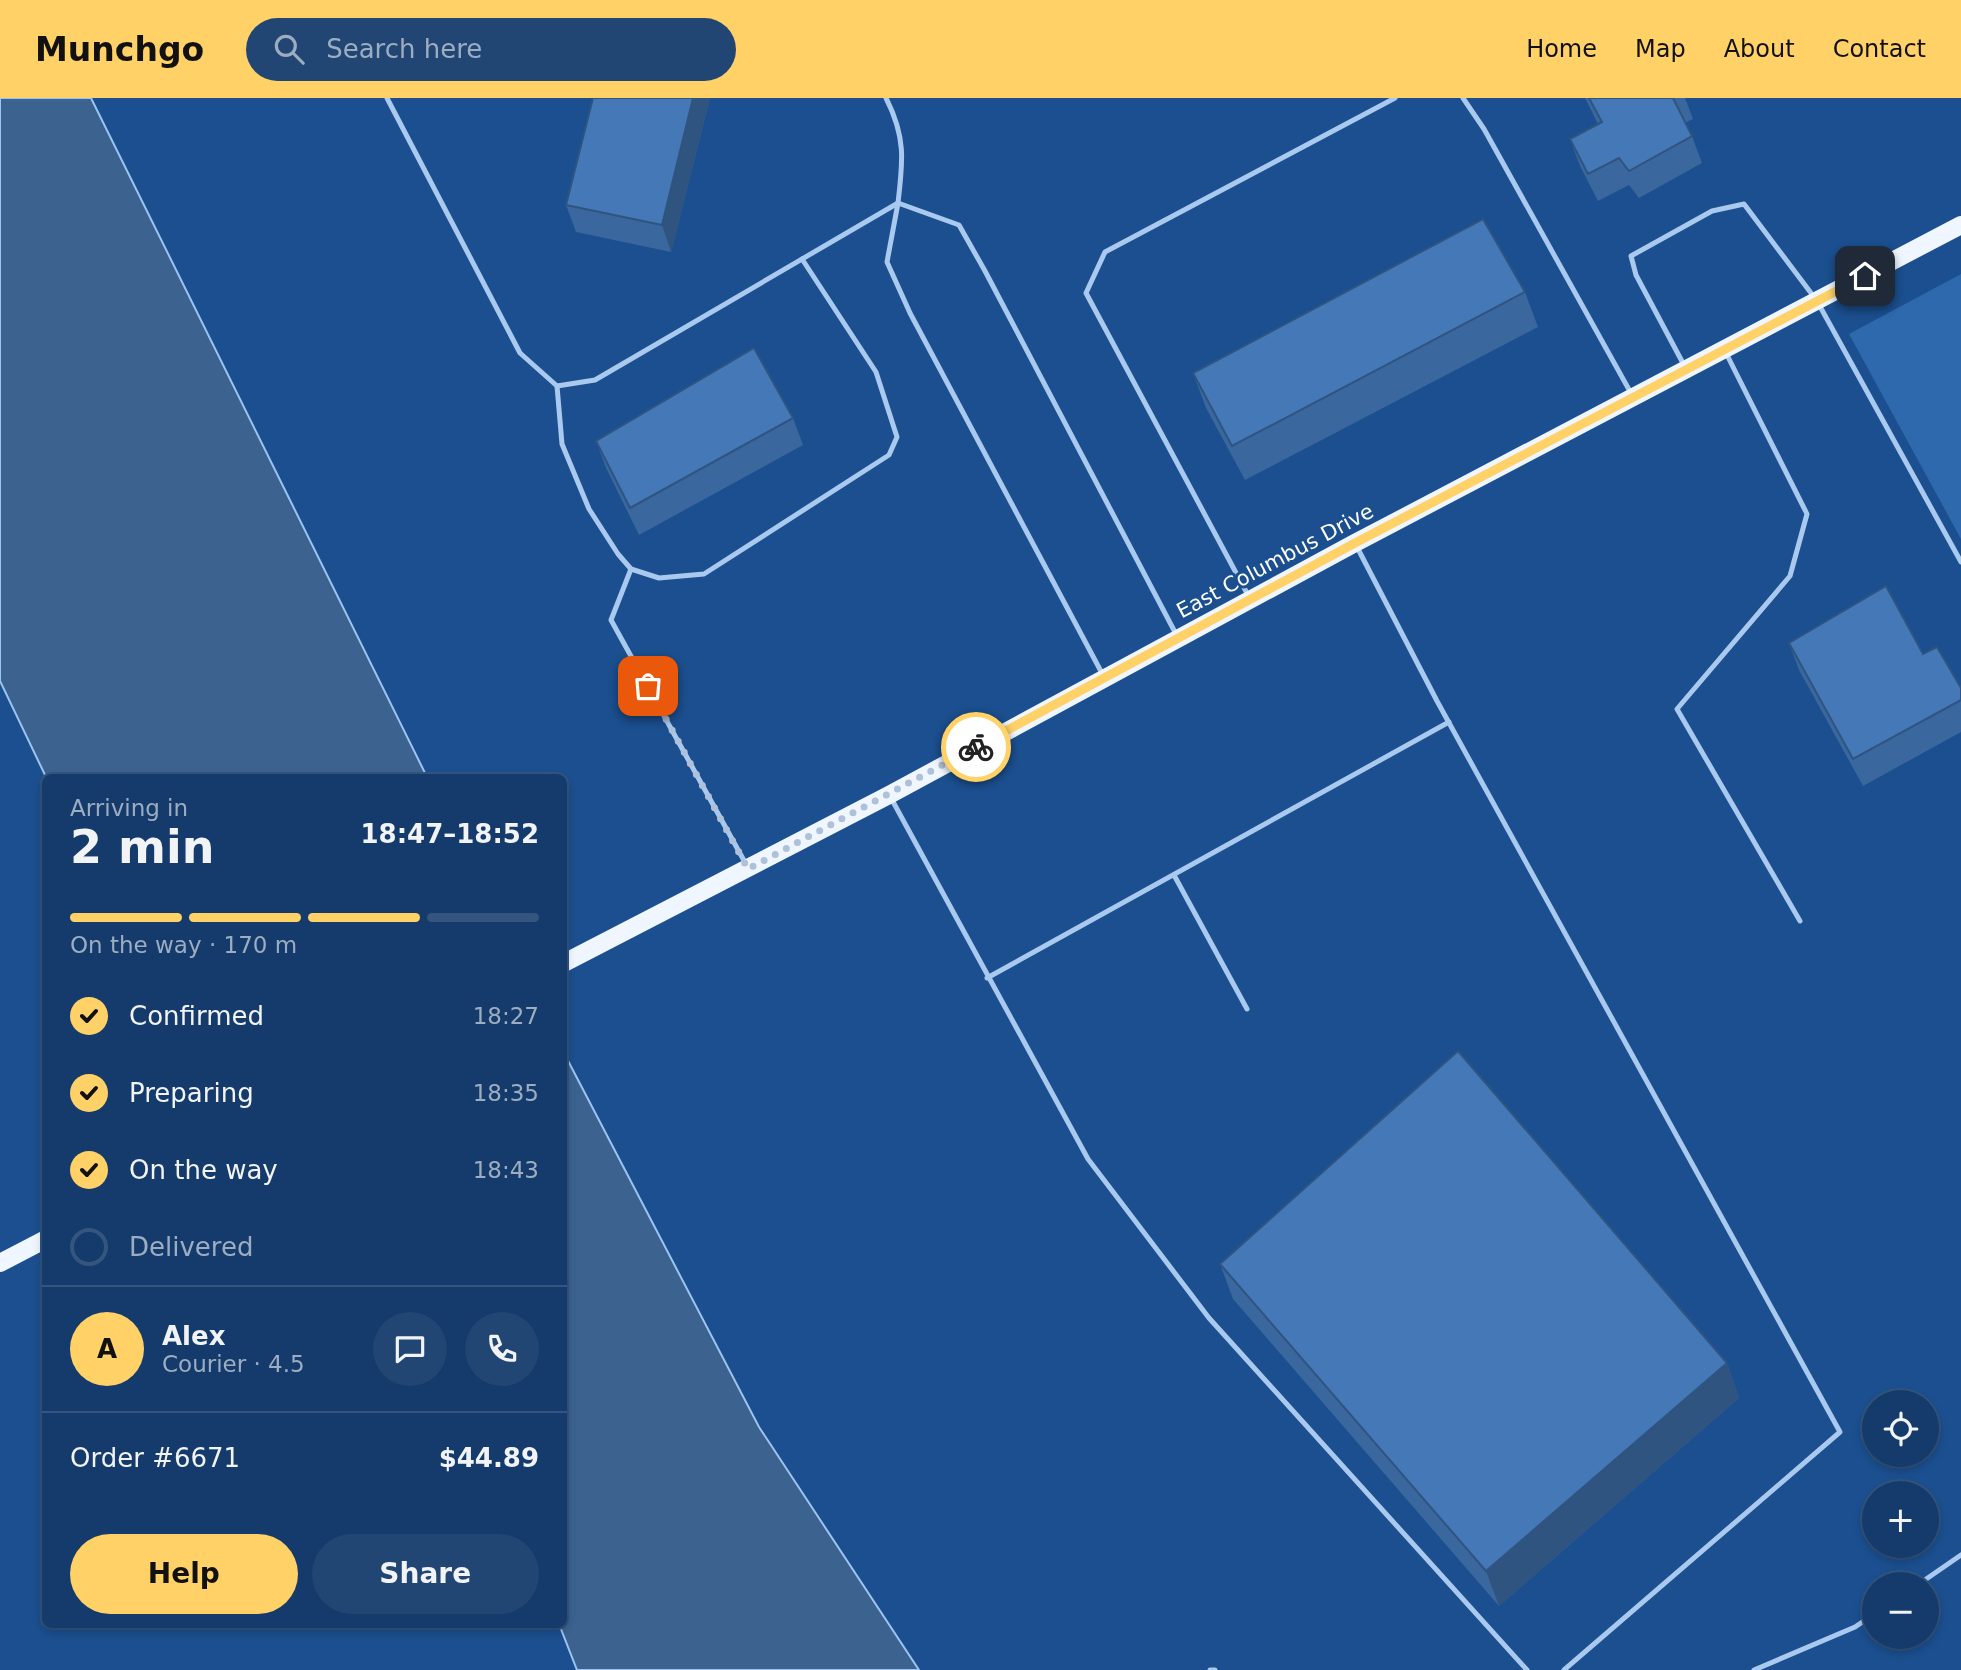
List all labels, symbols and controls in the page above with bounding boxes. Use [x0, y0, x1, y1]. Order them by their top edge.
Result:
search box [246, 18, 736, 81]
text: Munchgo [35, 30, 204, 69]
icon: search [270, 30, 308, 68]
text: Search here [326, 34, 482, 64]
text: Home [1526, 35, 1597, 63]
text: Map [1635, 35, 1686, 63]
text: About [1724, 35, 1795, 63]
text: Contact [1833, 35, 1926, 63]
pin [1835, 246, 1895, 306]
icon: home [1846, 257, 1884, 295]
street label: East Columbus Drive [1173, 499, 1377, 623]
pin [618, 656, 678, 716]
icon: bag [629, 667, 667, 705]
courier [941, 712, 1011, 782]
icon: bike [957, 728, 995, 766]
text: Arriving in [70, 795, 188, 821]
text: 18:47–18:52 [360, 819, 539, 849]
text: 2 min [70, 820, 214, 874]
text: On the way · 170 m [70, 932, 297, 958]
icon: check [70, 997, 108, 1035]
text: Confirmed [129, 1001, 264, 1031]
text: 18:27 [473, 1003, 539, 1029]
icon: check [70, 1074, 108, 1112]
text: Preparing [129, 1078, 254, 1108]
text: 18:35 [473, 1080, 539, 1106]
icon: check [70, 1151, 108, 1189]
text: On the way [129, 1155, 278, 1185]
text: 18:43 [473, 1157, 539, 1183]
text: Delivered [129, 1232, 253, 1262]
button: chat [373, 1312, 447, 1386]
button: phone [465, 1312, 539, 1386]
text: Alex [162, 1321, 225, 1351]
text: A [97, 1334, 117, 1364]
text: Courier · 4.5 [162, 1351, 305, 1377]
map controls [1862, 1390, 1939, 1649]
button: locate [1862, 1390, 1939, 1467]
text: Order #6671 [70, 1443, 240, 1473]
text: $44.89 [439, 1443, 539, 1473]
button: + [1862, 1481, 1939, 1558]
button: Help [70, 1534, 298, 1614]
button: Share [312, 1534, 539, 1614]
button: − [1862, 1572, 1939, 1649]

